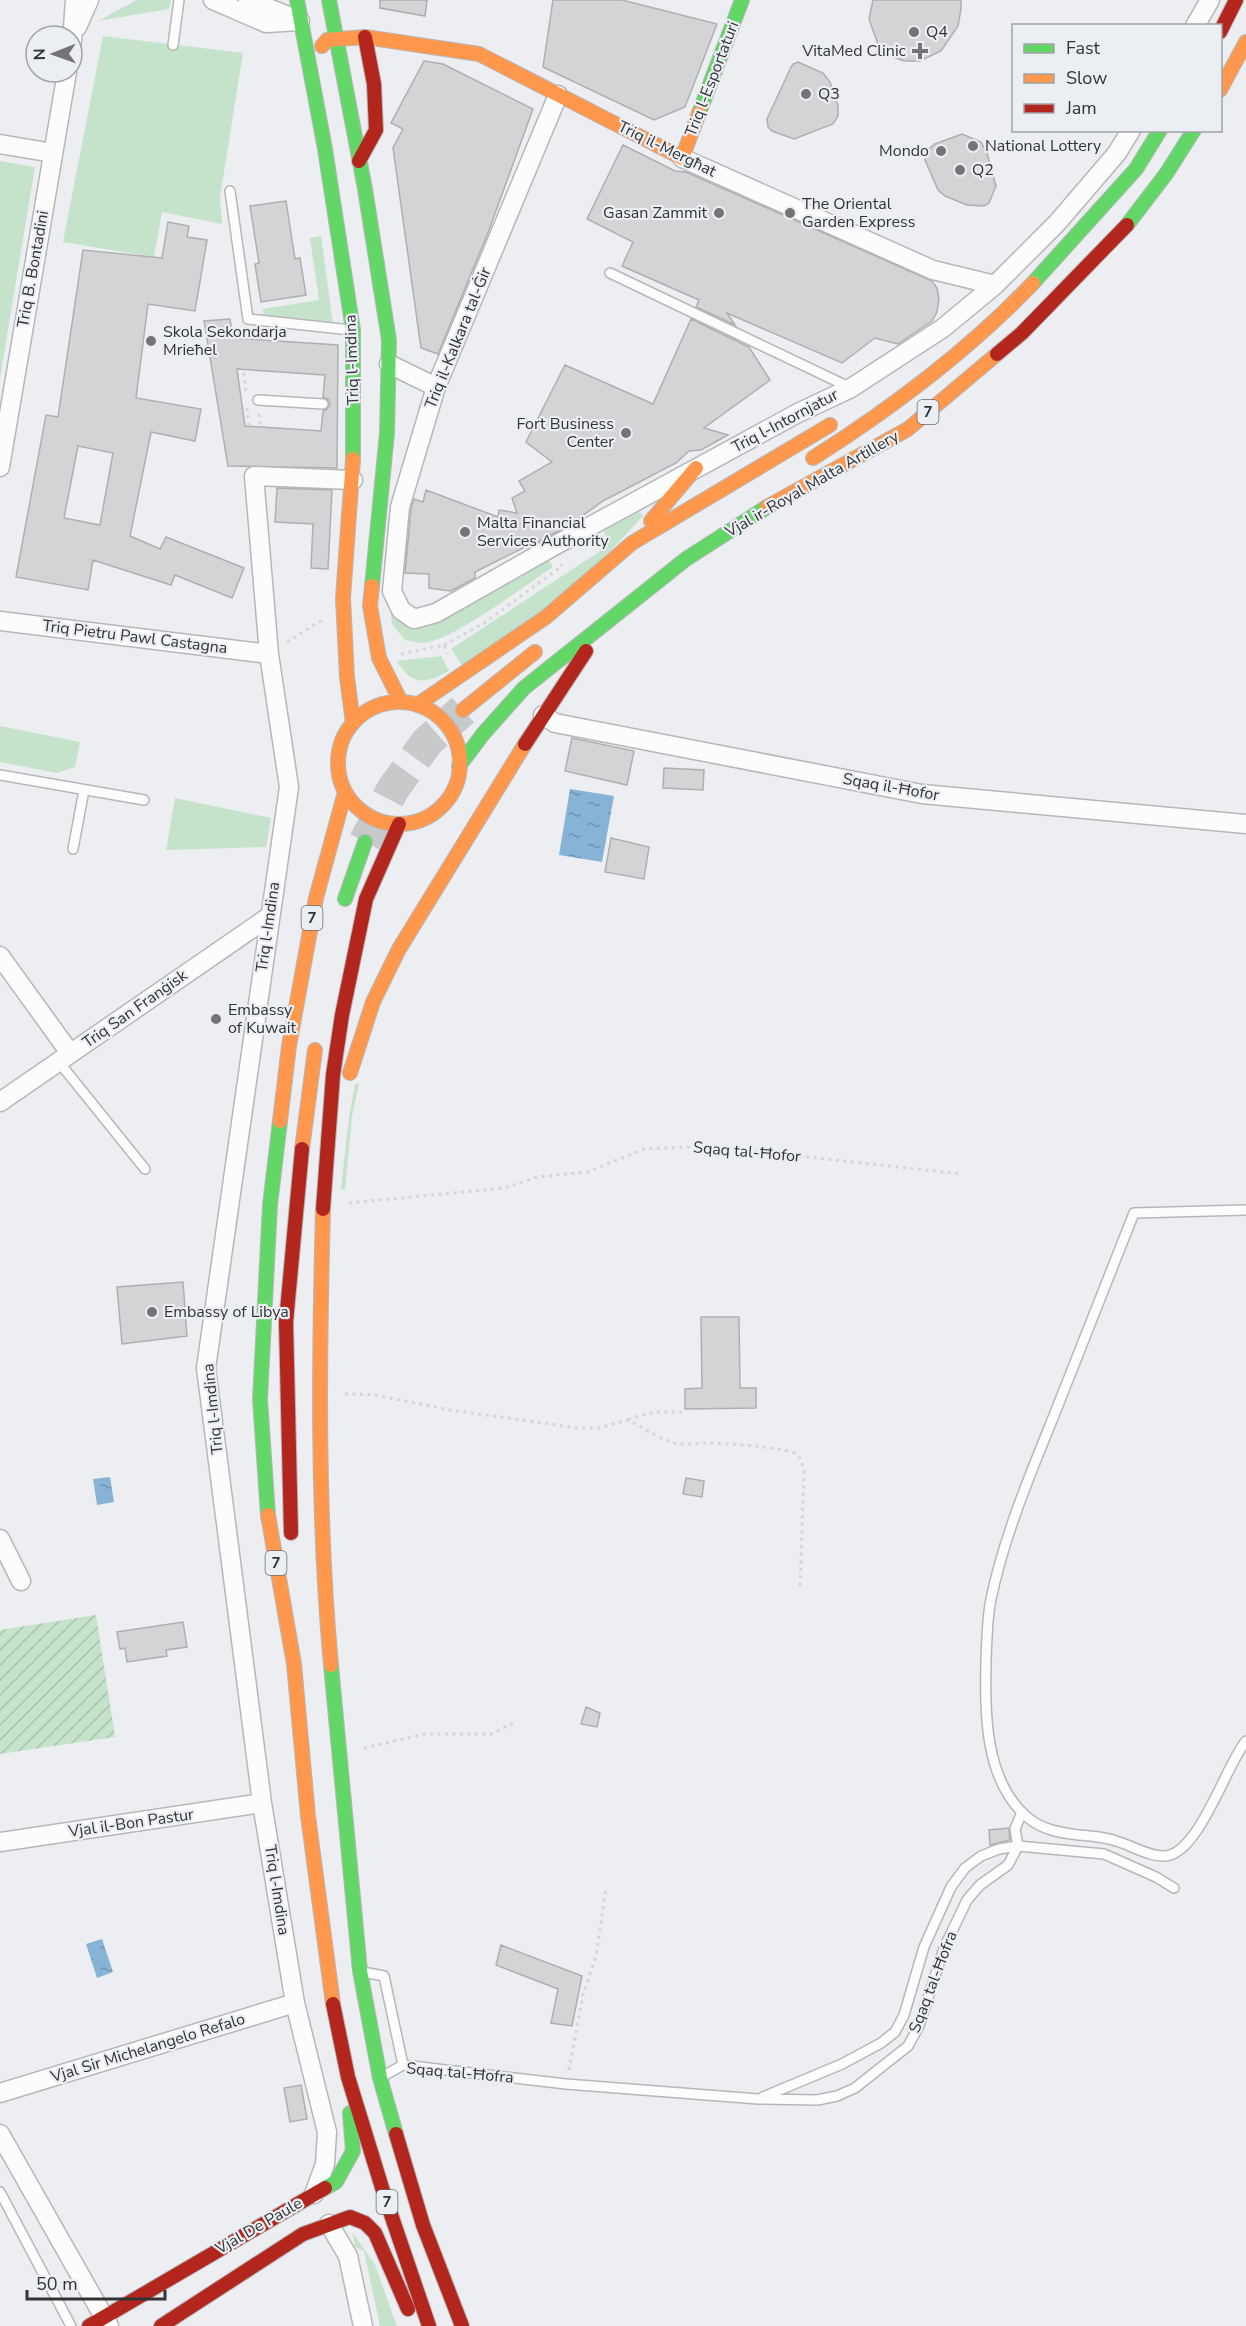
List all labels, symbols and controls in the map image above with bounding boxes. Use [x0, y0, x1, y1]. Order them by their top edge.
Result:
street label: Triq l-Esportaturi [680, 18, 744, 140]
place label: Q4 [926, 21, 948, 43]
north arrow [24, 24, 84, 84]
legend [1012, 24, 1222, 132]
marker: Q4 [907, 25, 921, 39]
text: Fast [1066, 36, 1101, 60]
place label: VitaMed Clinic [801, 40, 907, 62]
marker: VitaMed Clinic [911, 42, 929, 60]
text: N [29, 48, 51, 60]
text: Slow [1066, 66, 1107, 90]
place label: Q3 [818, 83, 840, 105]
marker: Q3 [799, 87, 813, 101]
text: Jam [1065, 96, 1097, 120]
street label: Triq il-Mergħat [614, 116, 720, 182]
place label: National Lottery [985, 135, 1102, 157]
marker: National Lottery [966, 139, 980, 153]
place label: Mondo [879, 140, 929, 162]
marker: Mondo [934, 144, 948, 158]
place label: Q2 [972, 159, 994, 181]
marker: Q2 [953, 163, 967, 177]
place label: The Oriental Garden Express [802, 193, 915, 233]
place label: Gasan Zammit [603, 202, 707, 224]
marker: Gasan Zammit [712, 206, 726, 220]
marker: The Oriental Garden Express [783, 206, 797, 220]
street label: Triq B. Bontadini [12, 209, 54, 329]
street label: Triq il-Kalkara tal-Ġir [420, 264, 497, 412]
street label: Triq l-Imdina [339, 314, 365, 406]
place label: Skola Sekondarja Mrieħel [163, 321, 287, 361]
marker: Skola Sekondarja Mrieħel [144, 334, 158, 348]
street label: Triq l-Intornjatur [728, 384, 842, 458]
road number: 7 [918, 400, 938, 424]
place label: Fort Business Center [517, 413, 614, 453]
street label: Vjal ir-Royal Malta Artillery [720, 425, 904, 543]
marker: Fort Business Center [619, 426, 633, 440]
place label: Malta Financial Services Authority [477, 512, 609, 552]
marker: Malta Financial Services Authority [458, 525, 472, 539]
street label: Triq Pietru Pawl Castagna [41, 615, 229, 659]
street label: Sqaq il-Ħofor [841, 768, 941, 806]
street label: Triq l-Imdina [251, 880, 285, 974]
road number: 7 [302, 906, 322, 930]
street label: Triq San Franġisk [78, 964, 193, 1053]
place label: Embassy of Kuwait [228, 999, 297, 1039]
marker: Embassy of Kuwait [209, 1012, 223, 1026]
street label: Sqaq tal-Ħofor [692, 1136, 802, 1168]
place label: Embassy of Libya [164, 1301, 289, 1323]
marker: Embassy of Libya [145, 1305, 159, 1319]
street label: Triq l-Imdina [197, 1363, 229, 1455]
road number: 7 [266, 1551, 286, 1575]
street label: Vjal il-Bon Pastur [66, 1803, 195, 1843]
street label: Triq l-Imdina [259, 1843, 295, 1937]
street label: Sqaq tal-Ħofra [903, 1928, 963, 2036]
street label: Vjal Sir Michelangelo Refalo [47, 2008, 248, 2088]
street label: Sqaq tal-Ħofra [405, 2057, 515, 2089]
road number: 7 [376, 2190, 398, 2214]
street label: Vjal De Paule [211, 2192, 307, 2260]
scale bar [27, 2263, 165, 2301]
text: 50 m [36, 2272, 78, 2296]

